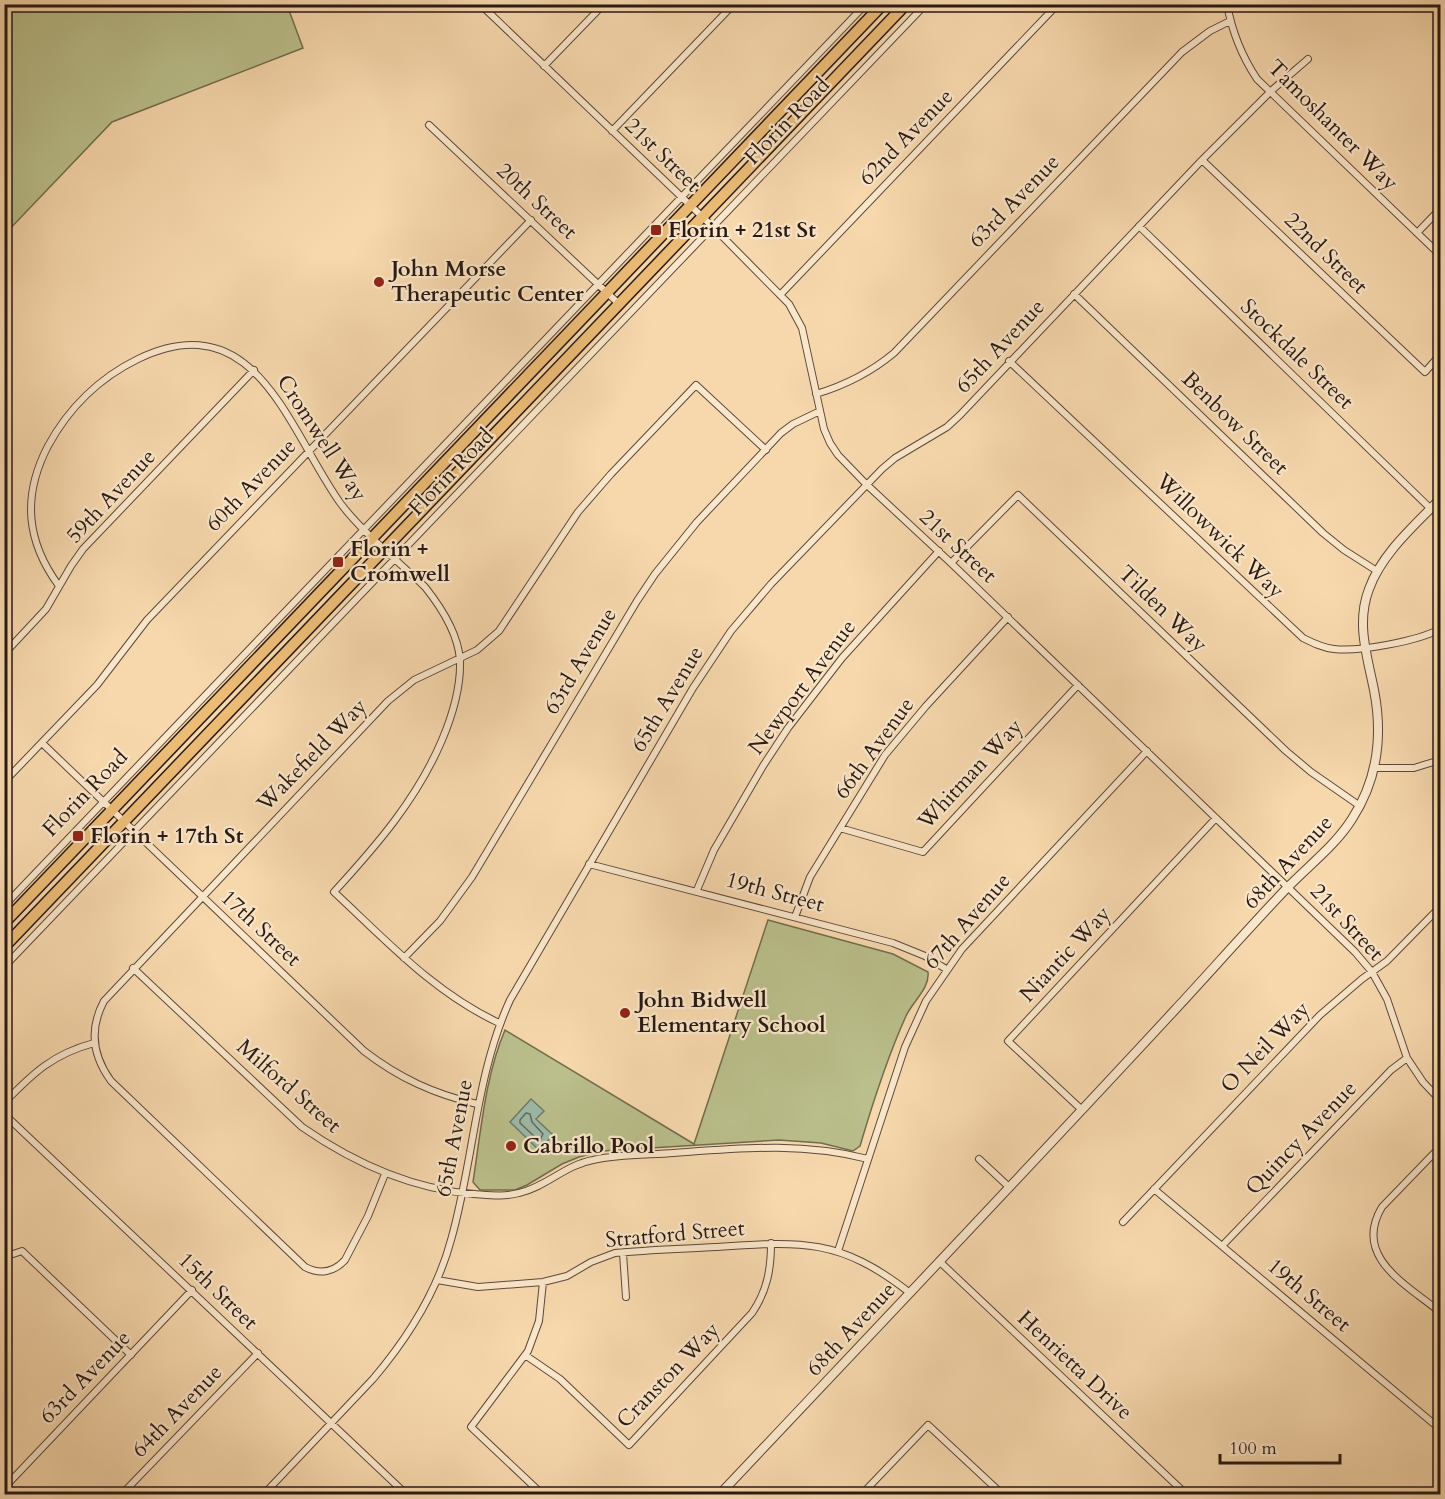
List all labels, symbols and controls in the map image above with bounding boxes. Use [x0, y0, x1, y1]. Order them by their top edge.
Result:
street label: Tamoshanter Way [1261, 53, 1405, 197]
street label: Florin Road [738, 70, 837, 171]
street label: 62nd Avenue [852, 82, 960, 192]
street label: 21st Street [618, 111, 708, 199]
street label: 63rd Avenue [962, 148, 1066, 254]
street label: 20th Street [490, 156, 584, 246]
street label: 22nd Street [1278, 206, 1374, 300]
place label: Florin + 21st St [668, 215, 816, 245]
marker: Florin + 21st St [649, 223, 663, 237]
place label: John Morse Therapeutic Center [388, 254, 584, 309]
marker: John Morse Therapeutic Center [372, 275, 386, 289]
street label: 65th Avenue [949, 292, 1051, 400]
street label: Stockdale Street [1234, 292, 1360, 416]
street label: Benbow Street [1175, 364, 1295, 482]
street label: Cromwell Way [270, 369, 374, 507]
street label: Florin Road [402, 421, 501, 522]
street label: 60th Avenue [199, 432, 303, 538]
street label: 59th Avenue [60, 442, 162, 550]
street label: Willowwick Way [1148, 466, 1291, 605]
street label: 21st Street [913, 502, 1003, 590]
place label: Florin + Cromwell [350, 534, 450, 589]
marker: Florin + Cromwell [331, 555, 345, 569]
street label: Tilden Way [1112, 559, 1214, 659]
street label: 63rd Avenue [536, 602, 624, 720]
street label: Newport Avenue [741, 613, 863, 761]
street label: 65th Avenue [624, 640, 710, 758]
street label: 66th Avenue [827, 691, 921, 805]
street label: Wakefield Way [250, 692, 374, 819]
street label: Whitman Way [910, 712, 1029, 837]
street label: Florin Road [36, 742, 135, 843]
street label: 68th Avenue [1237, 808, 1339, 916]
place label: Florin + 17th St [90, 821, 244, 851]
marker: Florin + 17th St [71, 829, 85, 843]
street label: 19th Street [723, 865, 827, 919]
street label: 67th Avenue [917, 866, 1017, 976]
street label: 21st Street [1303, 877, 1391, 967]
street label: 17th Street [214, 883, 308, 973]
street label: Niantic Way [1013, 899, 1118, 1009]
place label: John Bidwell Elementary School [634, 985, 826, 1040]
street label: O Neil Way [1214, 994, 1317, 1099]
marker: John Bidwell Elementary School [618, 1006, 632, 1020]
street label: Milford Street [230, 1032, 348, 1140]
street label: Quincy Avenue [1239, 1074, 1363, 1202]
street label: 65th Avenue [428, 1077, 480, 1199]
place label: Cabrillo Pool [523, 1131, 655, 1161]
marker: Cabrillo Pool [504, 1139, 518, 1153]
street label: Stratford Street [604, 1213, 746, 1255]
street label: 15th Street [171, 1245, 265, 1337]
street label: 19th Street [1261, 1251, 1357, 1339]
street label: 68th Avenue [800, 1275, 902, 1383]
street label: Henrietta Drive [1011, 1304, 1139, 1426]
street label: Cranston Way [610, 1315, 727, 1435]
street label: 63rd Avenue [33, 1324, 137, 1430]
street label: 64th Avenue [125, 1358, 229, 1464]
scale bar [1220, 1427, 1340, 1465]
text: 100 m [1229, 1436, 1277, 1461]

